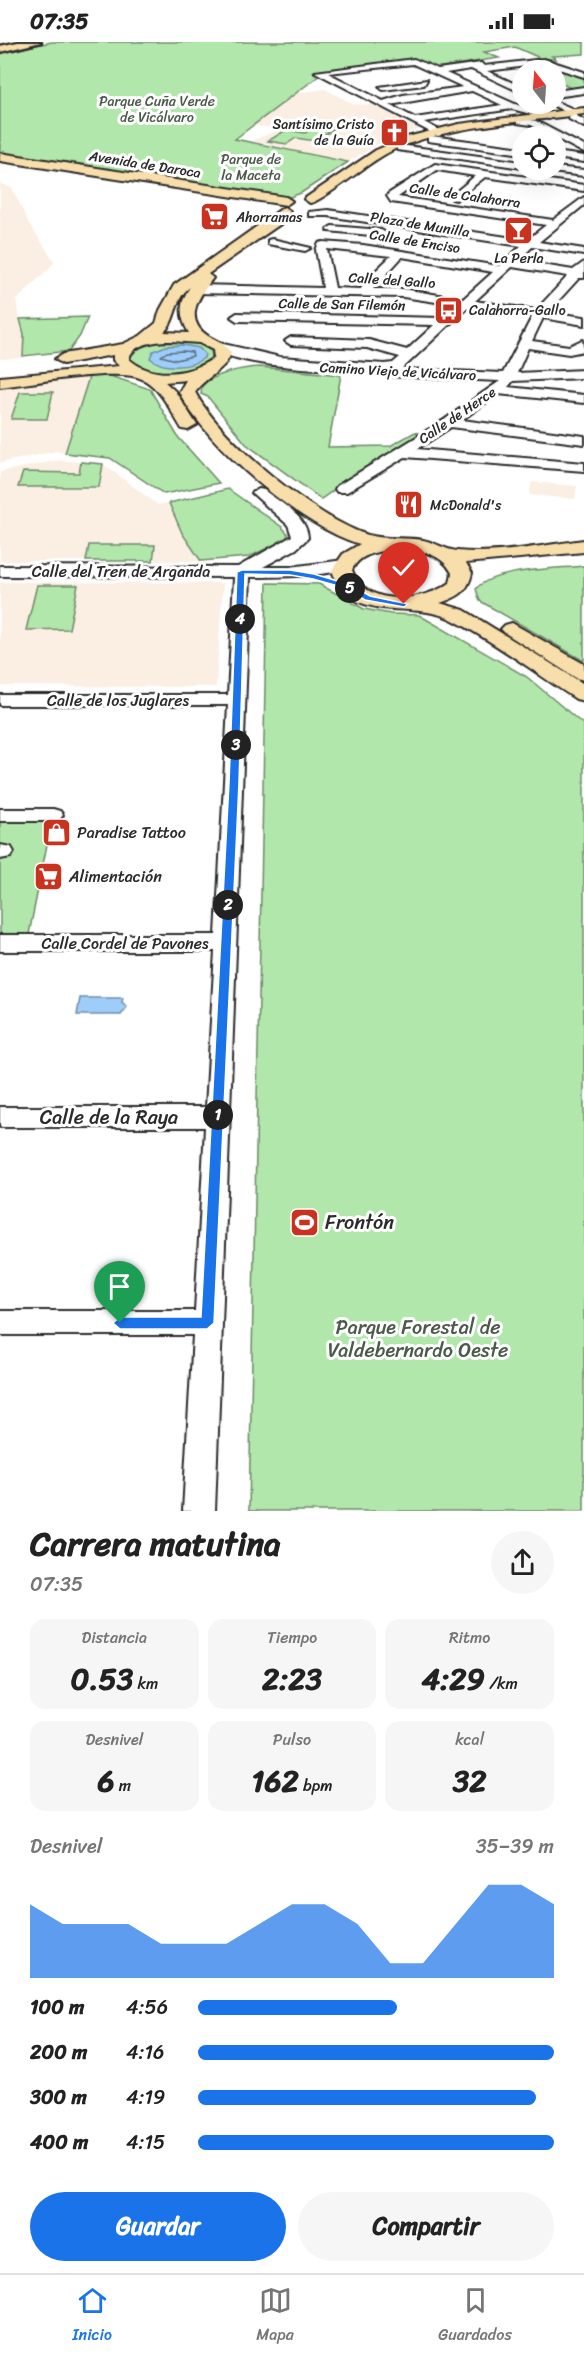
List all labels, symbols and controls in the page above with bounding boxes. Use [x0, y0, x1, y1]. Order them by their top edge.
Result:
text: 07:35 [30, 2, 89, 41]
north arrow [512, 60, 566, 114]
map controls [512, 60, 566, 180]
park label: Parque Cuña Verde de Vicálvaro [99, 89, 215, 130]
place label: Santísimo Cristo de la Guía [272, 112, 374, 153]
church icon: Santísimo Cristo de la Guía [379, 116, 411, 148]
button: locate [512, 126, 566, 180]
street label: Avenida de Daroca [86, 143, 203, 186]
park label: Parque de la Maceta [221, 147, 281, 188]
street label: Calle de Calahorra [408, 175, 522, 216]
supermarket icon: Ahorramas [199, 201, 231, 233]
street label: Plaza de Munilla [369, 204, 471, 245]
place label: Ahorramas [235, 205, 303, 230]
bar icon: La Perla [503, 215, 535, 247]
street label: Calle de Enciso [368, 222, 462, 261]
place label: La Perla [494, 246, 544, 271]
street label: Calle del Gallo [348, 265, 436, 296]
street label: Calle de San Filemón [278, 291, 406, 318]
bus stop icon: Calahorra-Gallo [432, 294, 464, 326]
place label: Calahorra-Gallo [469, 298, 566, 323]
street label: Camino Viejo de Vicálvaro [319, 355, 477, 388]
street label: Calle de Herce [413, 380, 501, 451]
restaurant icon: McDonald's [393, 489, 425, 521]
place label: McDonald's [430, 493, 502, 518]
pin [378, 542, 429, 604]
icon: check [387, 551, 420, 584]
street label: Calle del Tren de Arganda [32, 557, 210, 586]
pin: 5 [335, 573, 365, 603]
text: 5 [345, 573, 355, 602]
pin: 4 [225, 604, 255, 634]
text: 4 [235, 604, 245, 633]
street label: Calle de los Juglares [47, 686, 189, 715]
pin: 3 [221, 730, 251, 760]
text: 3 [232, 730, 240, 759]
shop icon: Paradise Tattoo [40, 816, 72, 848]
place label: Paradise Tattoo [77, 818, 186, 847]
supermarket icon: Alimentación [32, 860, 64, 892]
place label: Alimentación [68, 862, 162, 891]
pin: 2 [213, 890, 243, 920]
text: 2 [223, 890, 233, 919]
street label: Calle Cordel de Pavones [42, 929, 209, 958]
street label: Calle de la Raya [40, 1100, 178, 1135]
pin: 1 [203, 1100, 233, 1130]
text: 1 [215, 1100, 221, 1129]
place label: Frontón [325, 1205, 394, 1240]
sports icon: Frontón [288, 1206, 320, 1238]
pin [94, 1261, 145, 1323]
icon: arrive [103, 1270, 136, 1303]
park label: Parque Forestal de Valdebernardo Oeste [328, 1310, 508, 1368]
text: Carrera matutina [30, 1515, 281, 1573]
button: share [491, 1531, 554, 1594]
text: 07:35 [30, 1567, 83, 1602]
text: Distancia [82, 1623, 147, 1652]
text: Tiempo [267, 1623, 317, 1652]
text: Ritmo [449, 1623, 490, 1652]
text: 0.53 [70, 1652, 133, 1706]
text: 2:23 [262, 1652, 322, 1706]
text: 4:29 [421, 1652, 485, 1706]
text: km [133, 1669, 158, 1698]
text: /km [485, 1669, 518, 1698]
text: Desnivel [85, 1725, 143, 1754]
text: Pulso [273, 1725, 311, 1754]
text: kcal [455, 1725, 484, 1754]
text: 6 [98, 1754, 115, 1808]
text: 162 [252, 1754, 299, 1808]
text: 32 [453, 1754, 487, 1808]
text: m [115, 1771, 131, 1800]
text: bpm [299, 1771, 332, 1800]
text: Desnivel [30, 1829, 102, 1864]
text: 35–39 m [476, 1829, 554, 1864]
text: 100 m [30, 1990, 84, 2025]
text: 4:56 [126, 1990, 168, 2025]
text: 200 m [30, 2035, 87, 2070]
text: 4:16 [126, 2035, 164, 2070]
text: 300 m [30, 2080, 87, 2115]
text: 4:19 [126, 2080, 165, 2115]
text: 400 m [30, 2125, 88, 2160]
text: 4:15 [126, 2125, 165, 2160]
button: Guardar [30, 2192, 286, 2261]
button: Compartir [298, 2192, 554, 2261]
tab: Inicio [72, 2284, 112, 2349]
tab: Mapa [256, 2284, 294, 2349]
tab: Guardados [438, 2284, 512, 2349]

